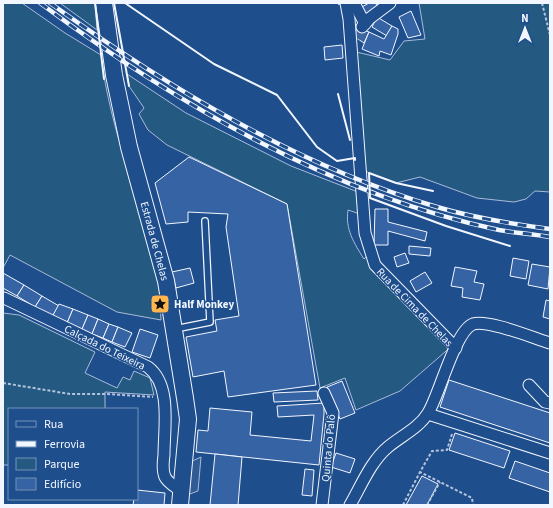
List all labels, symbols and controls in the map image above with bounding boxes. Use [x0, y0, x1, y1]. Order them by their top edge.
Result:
north arrow [505, 8, 545, 48]
text: N [521, 11, 529, 26]
street label: Estrada de Chelas [137, 200, 172, 283]
street label: Rua de Cima de Chelas [373, 265, 456, 350]
place icon: Half Monkey [149, 293, 171, 315]
place label: Half Monkey [174, 297, 234, 312]
street label: Calçada do Teixeira [62, 321, 148, 374]
legend [8, 408, 138, 500]
street label: Quinta do Palô [318, 414, 339, 482]
text: Rua [44, 416, 63, 433]
text: Ferrovia [44, 436, 85, 453]
text: Parque [44, 456, 80, 473]
text: Edifício [44, 476, 81, 493]

